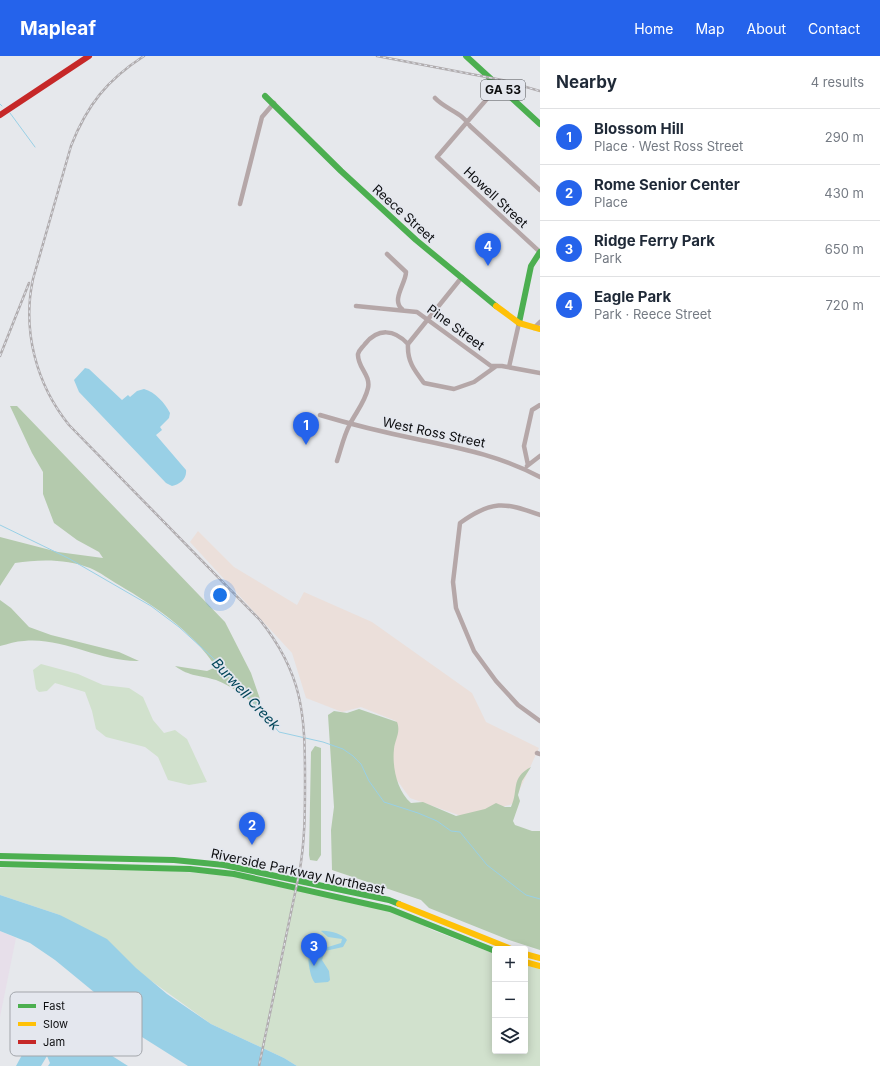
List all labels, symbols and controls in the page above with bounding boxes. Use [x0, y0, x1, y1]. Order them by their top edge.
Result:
text: Mapleaf [20, 17, 96, 40]
text: Home [634, 20, 673, 37]
text: Map [695, 20, 725, 37]
text: About [747, 20, 786, 37]
text: Contact [808, 20, 860, 37]
text: Nearby [556, 72, 617, 92]
text: 4 results [811, 74, 864, 90]
road number: GA 53 [481, 80, 525, 100]
text: Blossom Hill [594, 119, 684, 138]
text: 1 [566, 129, 572, 145]
text: 290 m [825, 129, 864, 145]
text: Place · West Ross Street [594, 138, 743, 154]
street label: Howell Street [461, 163, 531, 231]
text: Rome Senior Center [594, 175, 740, 194]
street label: Reece Street [369, 181, 439, 245]
text: 2 [565, 185, 573, 201]
text: 430 m [824, 185, 864, 201]
text: Place [594, 194, 628, 210]
text: Ridge Ferry Park [594, 231, 715, 250]
pin: 4 [475, 233, 501, 266]
text: 3 [565, 241, 573, 257]
text: 650 m [825, 241, 864, 257]
text: Park [594, 250, 622, 266]
text: Eagle Park [594, 287, 671, 306]
text: 4 [565, 297, 573, 313]
text: 720 m [825, 297, 864, 313]
street label: Pine Street [424, 301, 488, 353]
text: Park · Reece Street [594, 306, 712, 322]
pin: 1 [293, 412, 319, 445]
street label: West Ross Street [381, 413, 487, 451]
your location [210, 585, 230, 605]
water label: Burwell Creek [209, 654, 284, 733]
pin: 2 [239, 812, 265, 845]
street label: Riverside Parkway Northeast [210, 845, 386, 897]
pin: 3 [301, 933, 327, 966]
map controls [492, 946, 528, 1054]
button: + [492, 946, 528, 982]
button: − [492, 982, 528, 1018]
legend [10, 992, 142, 1056]
text: Fast [43, 999, 65, 1013]
text: Slow [43, 1017, 68, 1031]
button: layers [492, 1018, 528, 1054]
text: Jam [43, 1035, 65, 1049]

